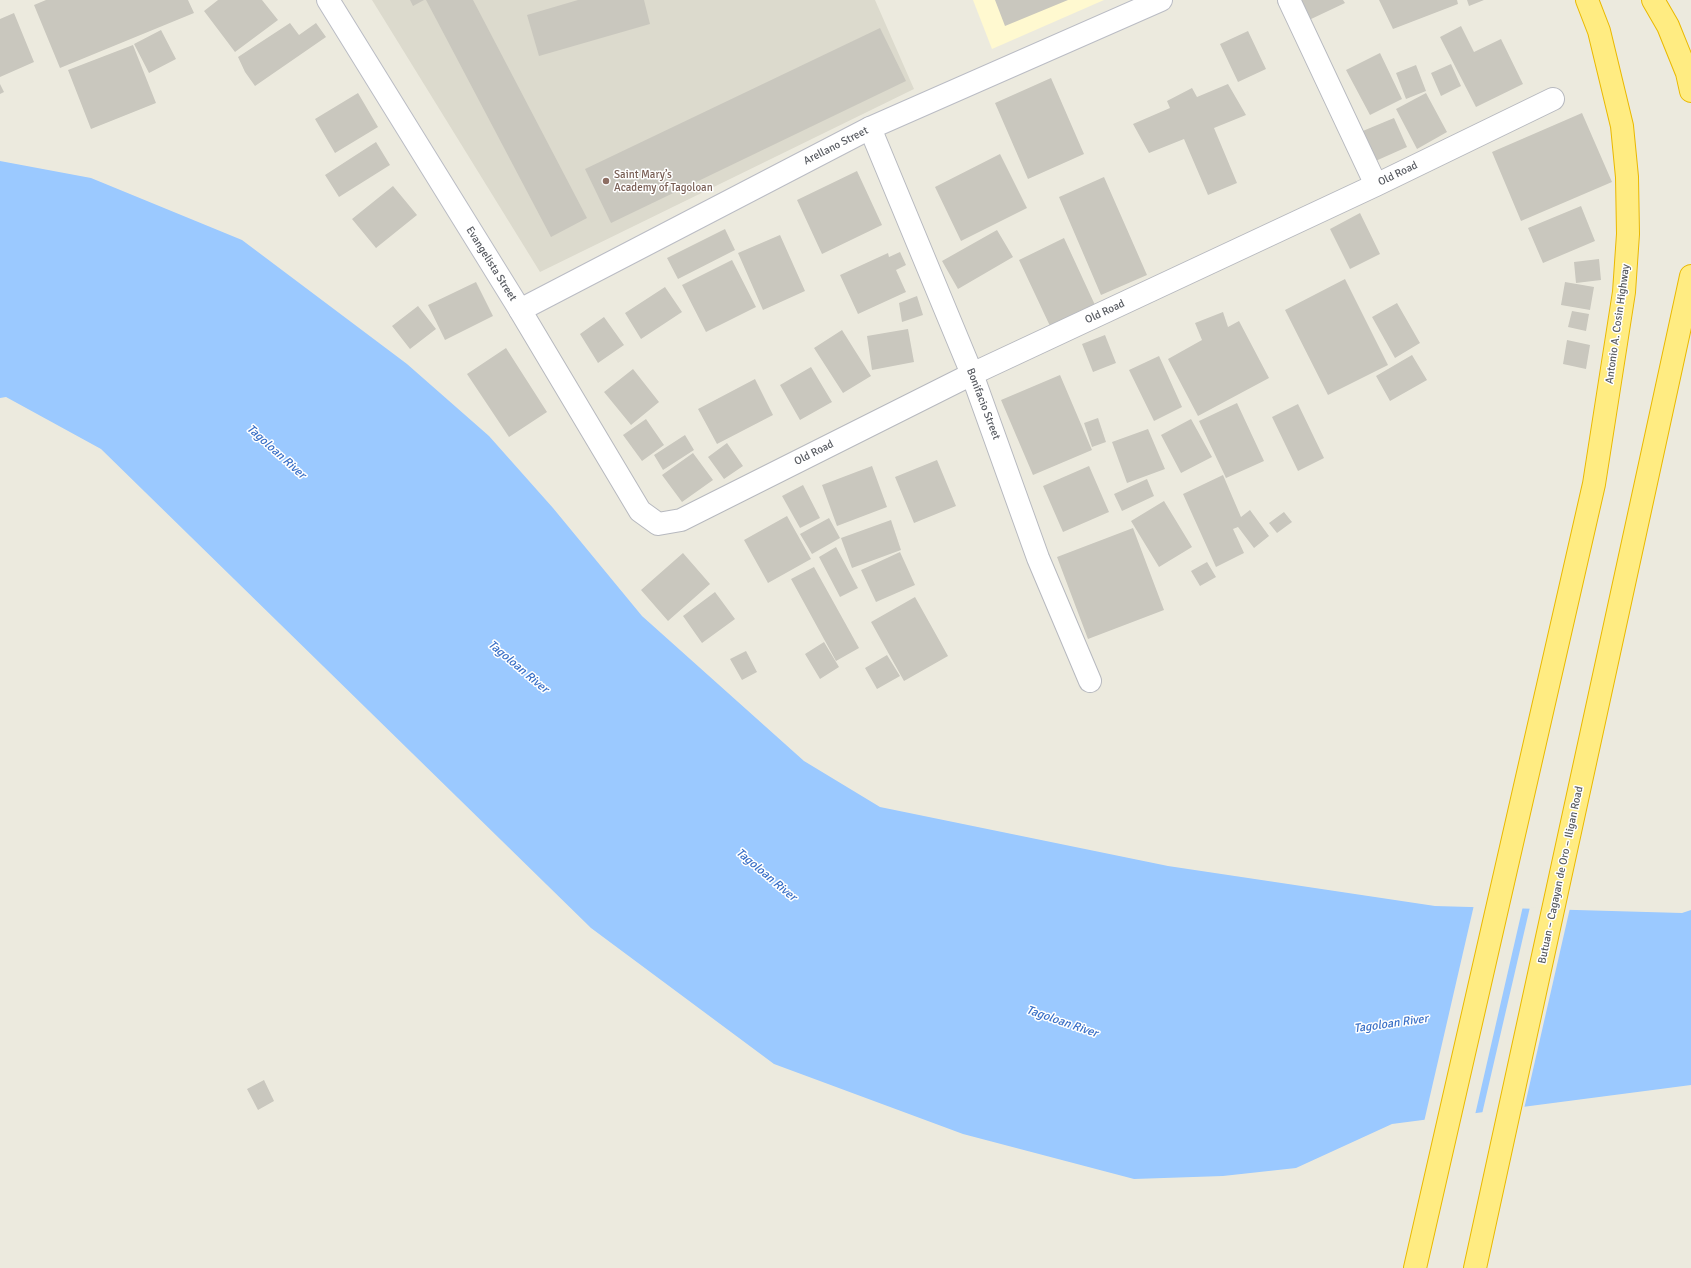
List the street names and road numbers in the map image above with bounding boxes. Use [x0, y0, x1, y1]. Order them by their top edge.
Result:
street label: Arellano Street [801, 124, 871, 168]
street label: Old Road [1376, 159, 1420, 189]
street label: Evangelista Street [463, 224, 519, 304]
street label: Antonio A. Cosin Highway [1603, 263, 1633, 385]
street label: Old Road [1083, 297, 1127, 327]
street label: Bonifacio Street [963, 366, 1003, 442]
street label: Old Road [792, 438, 836, 468]
street label: Butuan – Cagayan de Oro – Iligan Road [1536, 785, 1586, 965]

